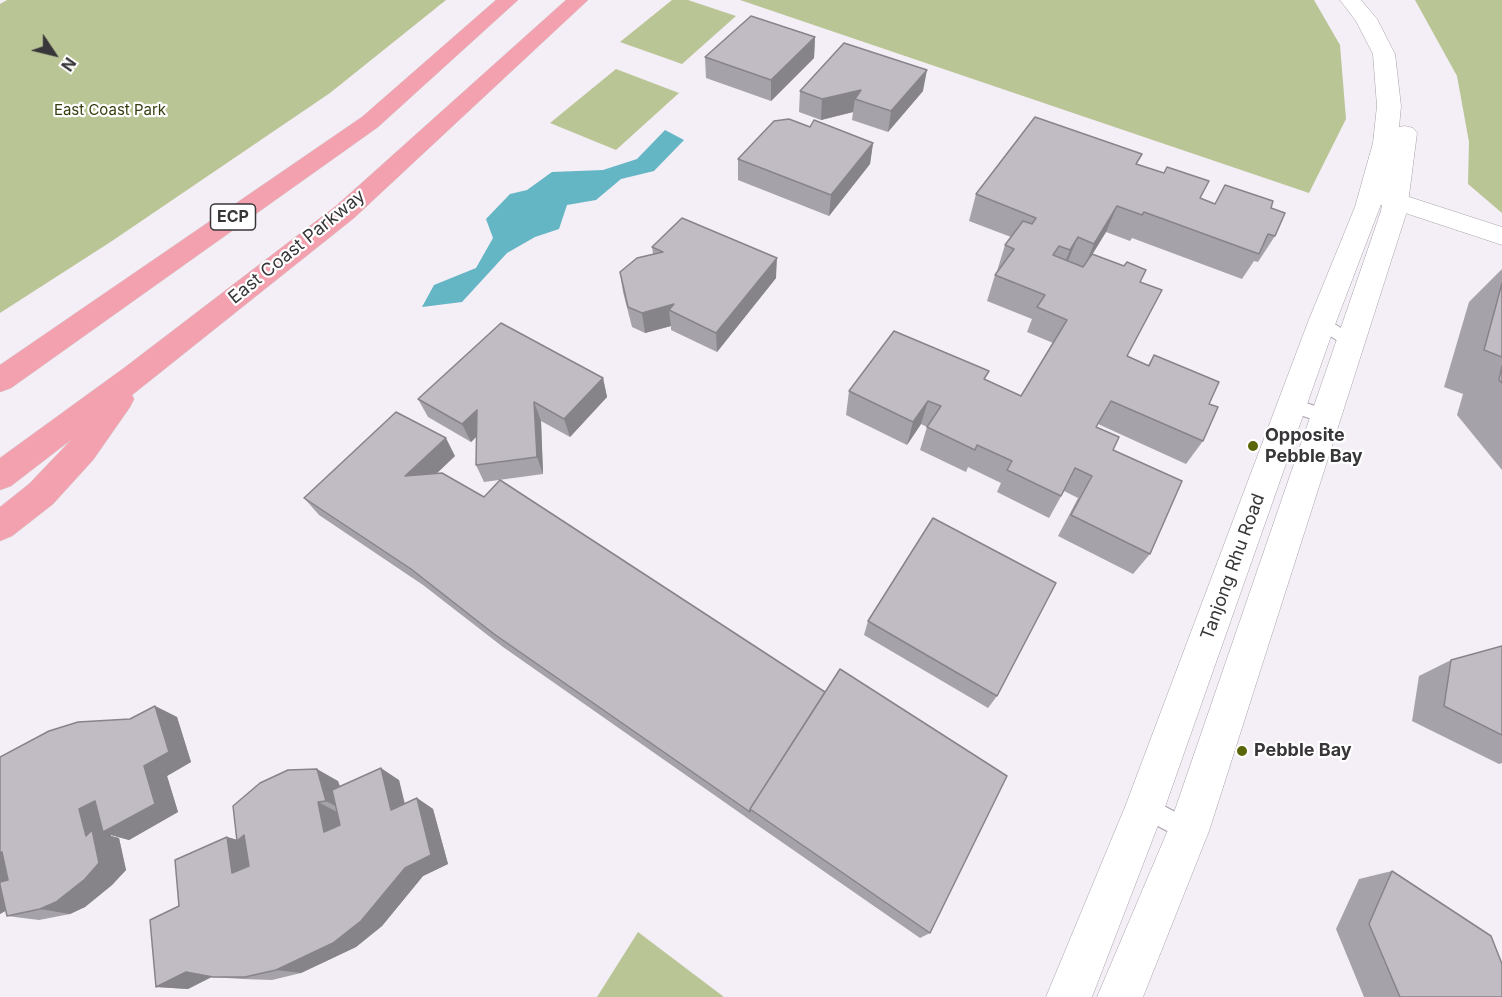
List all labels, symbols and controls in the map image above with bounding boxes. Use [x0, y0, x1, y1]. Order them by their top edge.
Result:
north arrow [24, 24, 84, 84]
text: N [57, 54, 80, 75]
park label: East Coast Park [54, 101, 166, 119]
street label: East Coast Parkway [224, 185, 370, 309]
road number: ECP [210, 204, 256, 230]
place label: Opposite Pebble Bay [1265, 425, 1363, 468]
marker: Opposite Pebble Bay [1246, 439, 1260, 453]
street label: Tanjong Rhu Road [1196, 491, 1270, 643]
place label: Pebble Bay [1254, 740, 1352, 762]
marker: Pebble Bay [1235, 744, 1249, 758]

